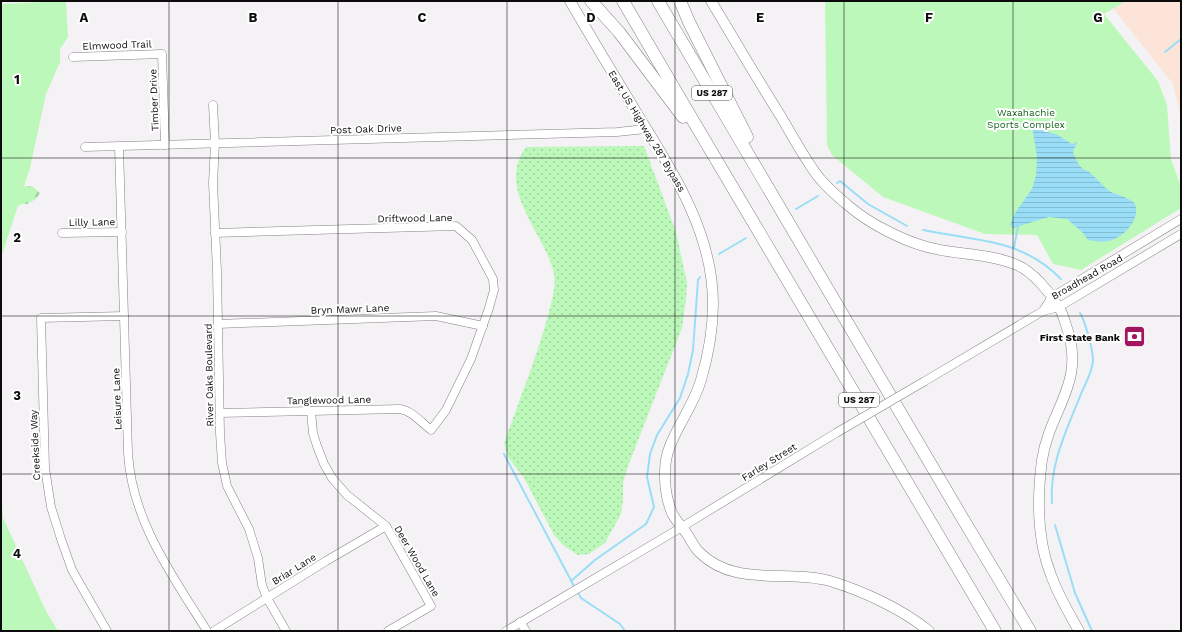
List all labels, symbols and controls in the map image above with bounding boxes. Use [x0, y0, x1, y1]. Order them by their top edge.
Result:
text: A [80, 10, 89, 25]
text: B [249, 10, 258, 25]
text: C [418, 10, 427, 25]
text: D [586, 10, 596, 25]
text: E [756, 10, 764, 25]
text: F [925, 10, 933, 25]
text: G [1093, 10, 1103, 25]
street label: Elmwood Trail [82, 38, 152, 52]
street label: Timber Drive [147, 68, 161, 131]
street label: East US Highway 287 Bypass [606, 68, 688, 194]
text: 1 [14, 72, 20, 87]
road number: US 287 [692, 86, 732, 100]
park label: Waxahachie Sports Complex [987, 107, 1065, 130]
street label: Post Oak Drive [330, 122, 402, 136]
street label: Driftwood Lane [377, 212, 453, 224]
street label: Lilly Lane [69, 216, 116, 228]
text: 2 [13, 230, 21, 245]
street label: Broadhead Road [1050, 252, 1124, 302]
street label: Bryn Mawr Lane [311, 302, 390, 316]
street label: River Oaks Boulevard [203, 323, 215, 427]
bank icon: First State Bank [1122, 324, 1148, 350]
place label: First State Bank [1040, 332, 1121, 343]
street label: Leisure Lane [110, 367, 124, 430]
text: 3 [13, 388, 21, 403]
road number: US 287 [839, 393, 879, 407]
street label: Tanglewood Lane [287, 394, 372, 406]
street label: Creekside Way [28, 409, 42, 481]
street label: Farley Street [740, 440, 799, 483]
street label: Deer Wood Lane [392, 523, 442, 599]
text: 4 [13, 546, 22, 561]
street label: Briar Lane [270, 551, 318, 587]

